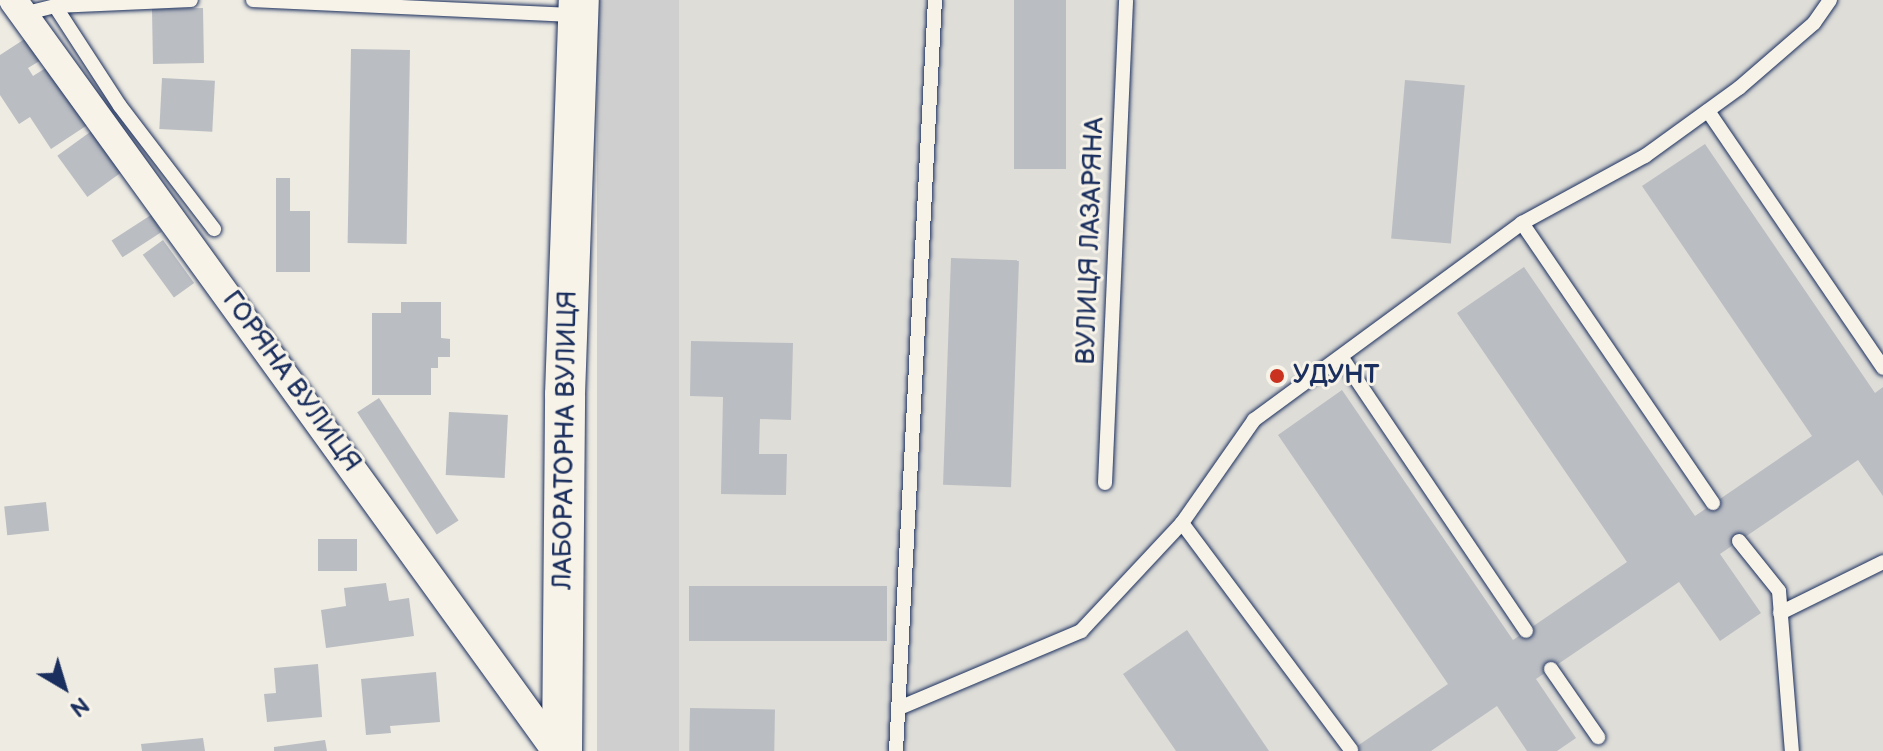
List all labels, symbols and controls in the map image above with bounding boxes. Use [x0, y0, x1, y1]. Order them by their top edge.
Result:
street label: ВУЛИЦЯ ЛАЗАРЯНА [1071, 117, 1111, 365]
street label: ГОРЯНА ВУЛИЦЯ [215, 286, 367, 478]
street label: ЛАБОРАТОРНА ВУЛИЦЯ [548, 290, 584, 590]
place label: УДУНТ [1293, 360, 1379, 392]
marker: УДУНТ [1268, 367, 1286, 385]
north arrow [24, 647, 104, 727]
text: N [64, 691, 94, 722]

